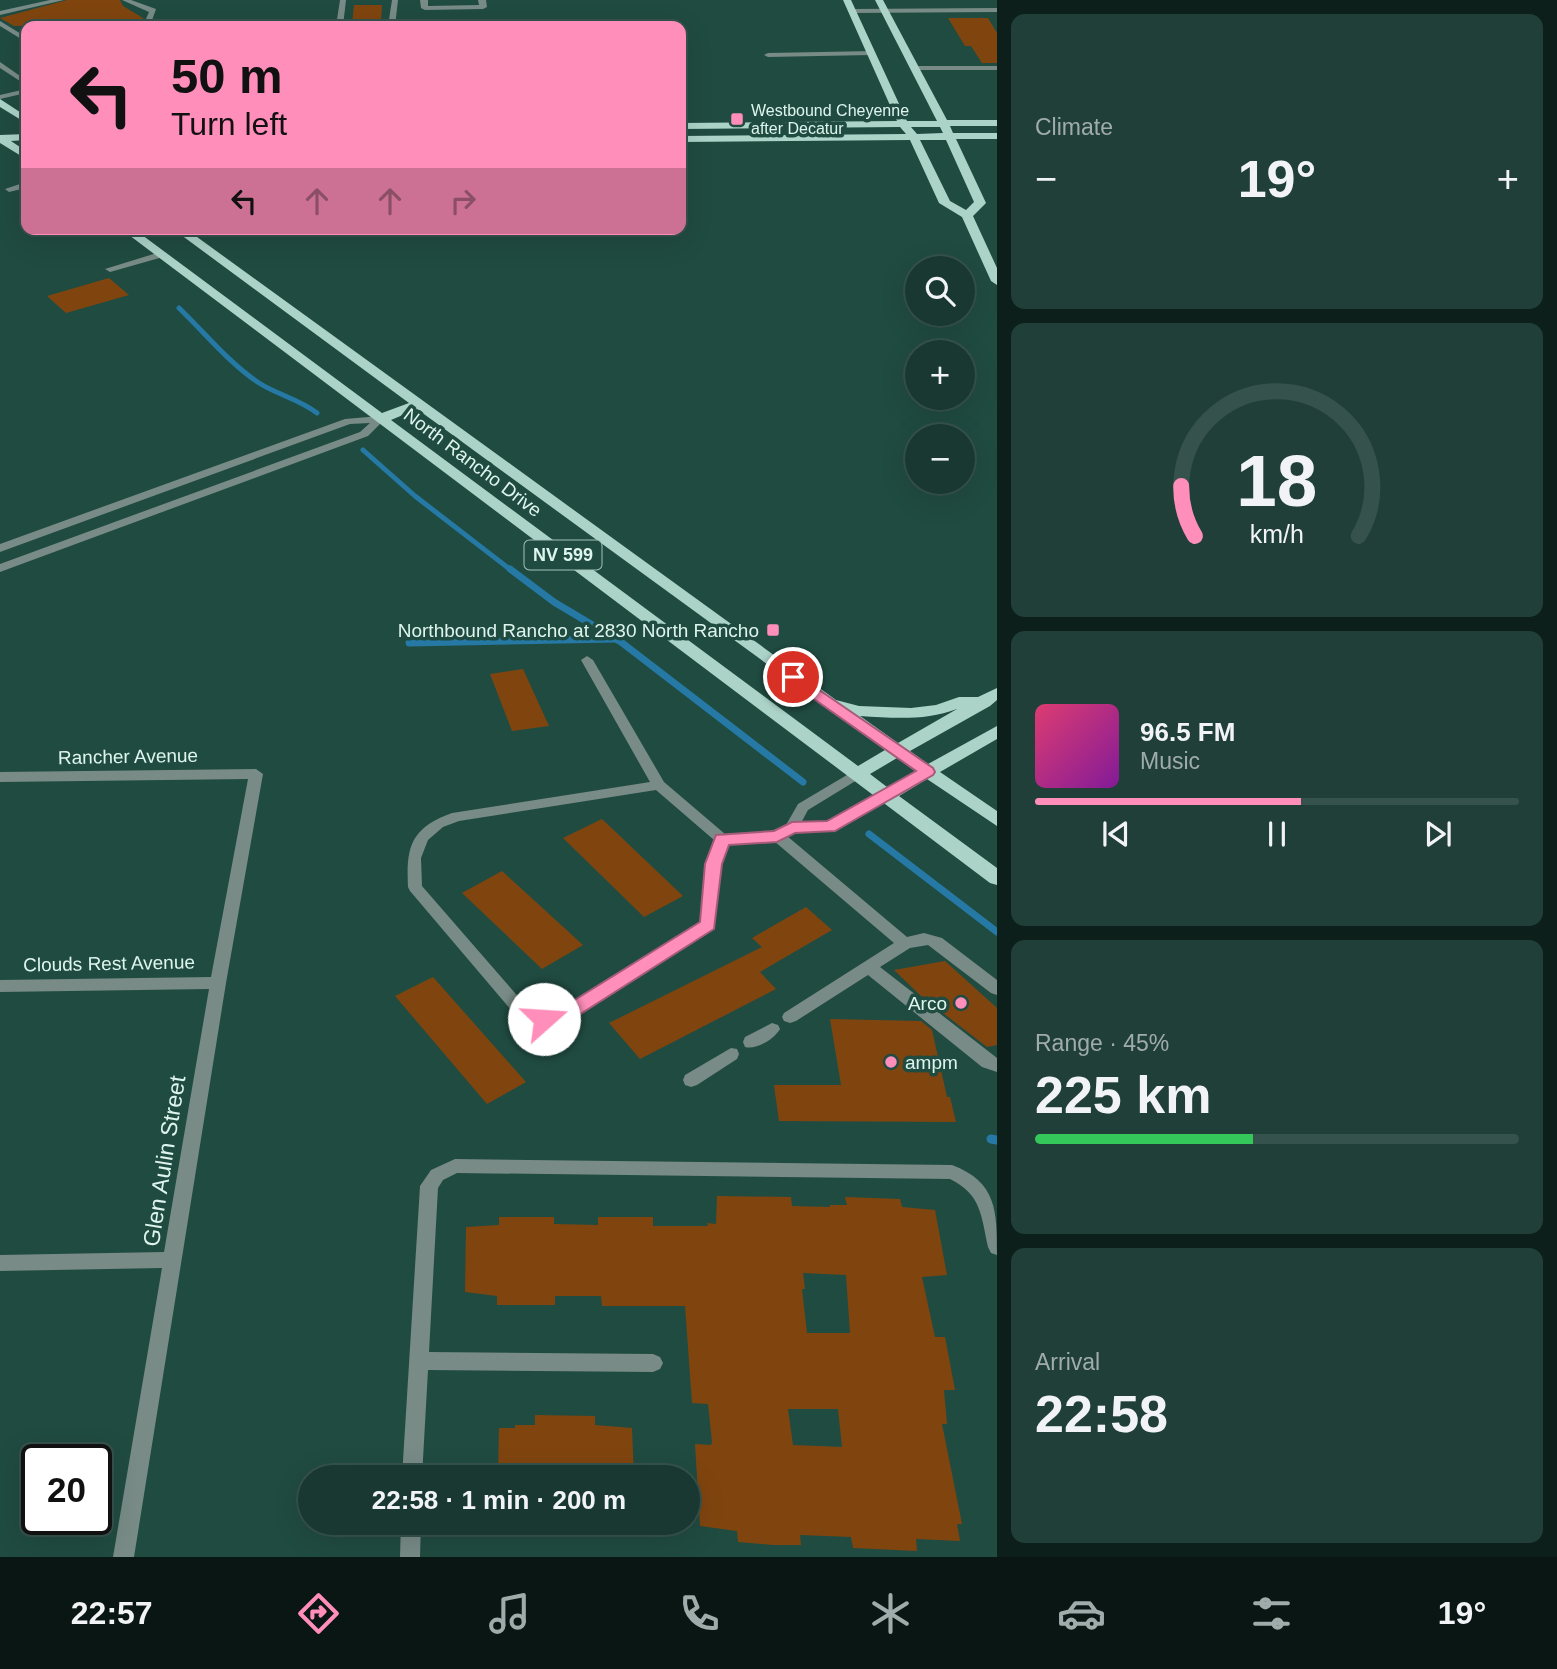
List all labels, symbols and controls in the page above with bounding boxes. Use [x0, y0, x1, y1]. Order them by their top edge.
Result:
icon: left [56, 49, 147, 140]
text: 50 m [171, 49, 283, 103]
place label: Westbound Cheyenne after Decatur [751, 102, 909, 137]
text: Turn left [171, 106, 287, 142]
marker: Westbound Cheyenne after Decatur [729, 111, 745, 127]
text: Climate [1035, 114, 1113, 140]
text: 19° [1238, 150, 1316, 208]
text: − [1035, 158, 1057, 200]
text: + [1497, 158, 1519, 200]
icon: left [225, 182, 263, 220]
icon: ahead [298, 182, 336, 220]
icon: ahead [371, 182, 409, 220]
icon: right [444, 182, 482, 220]
map controls [905, 256, 975, 494]
button: search [905, 256, 975, 326]
button: + [905, 340, 975, 410]
street label: North Rancho Drive [400, 404, 546, 521]
button: − [905, 424, 975, 494]
text: 18 [1237, 440, 1317, 521]
text: km/h [1250, 520, 1304, 548]
road number: NV 599 [524, 540, 602, 570]
place label: Northbound Rancho at 2830 North Rancho [398, 620, 759, 641]
marker: Northbound Rancho at 2830 North Rancho [765, 622, 781, 638]
pin [763, 647, 823, 707]
icon: arrive [774, 658, 812, 696]
text: 96.5 FM [1140, 717, 1235, 747]
street label: Rancher Avenue [58, 745, 198, 768]
text: Music [1140, 748, 1200, 774]
icon: previous [1097, 815, 1135, 853]
icon: pause [1258, 815, 1296, 853]
icon: next [1419, 815, 1457, 853]
street label: Clouds Rest Avenue [23, 952, 195, 975]
position arrow [507, 982, 581, 1056]
place label: Arco [908, 993, 947, 1014]
marker: Arco [953, 995, 969, 1011]
text: Range · 45% [1035, 1030, 1169, 1056]
place label: ampm [905, 1052, 958, 1073]
marker: ampm [883, 1054, 899, 1070]
text: 225 km [1035, 1066, 1211, 1124]
street label: Glen Aulin Street [138, 1073, 190, 1248]
text: Arrival [1035, 1349, 1100, 1375]
text: 22:58 [1035, 1385, 1168, 1443]
speed limit sign: 20 [21, 1444, 112, 1535]
text: 22:58 · 1 min · 200 m [372, 1485, 626, 1515]
icon: directions [294, 1589, 343, 1638]
icon: music [485, 1589, 534, 1638]
icon: phone [675, 1589, 724, 1638]
icon: climate [866, 1589, 915, 1638]
icon: car [1057, 1589, 1106, 1638]
icon: filters [1247, 1589, 1296, 1638]
text: 22:57 [71, 1595, 153, 1631]
text: 19° [1438, 1595, 1486, 1631]

